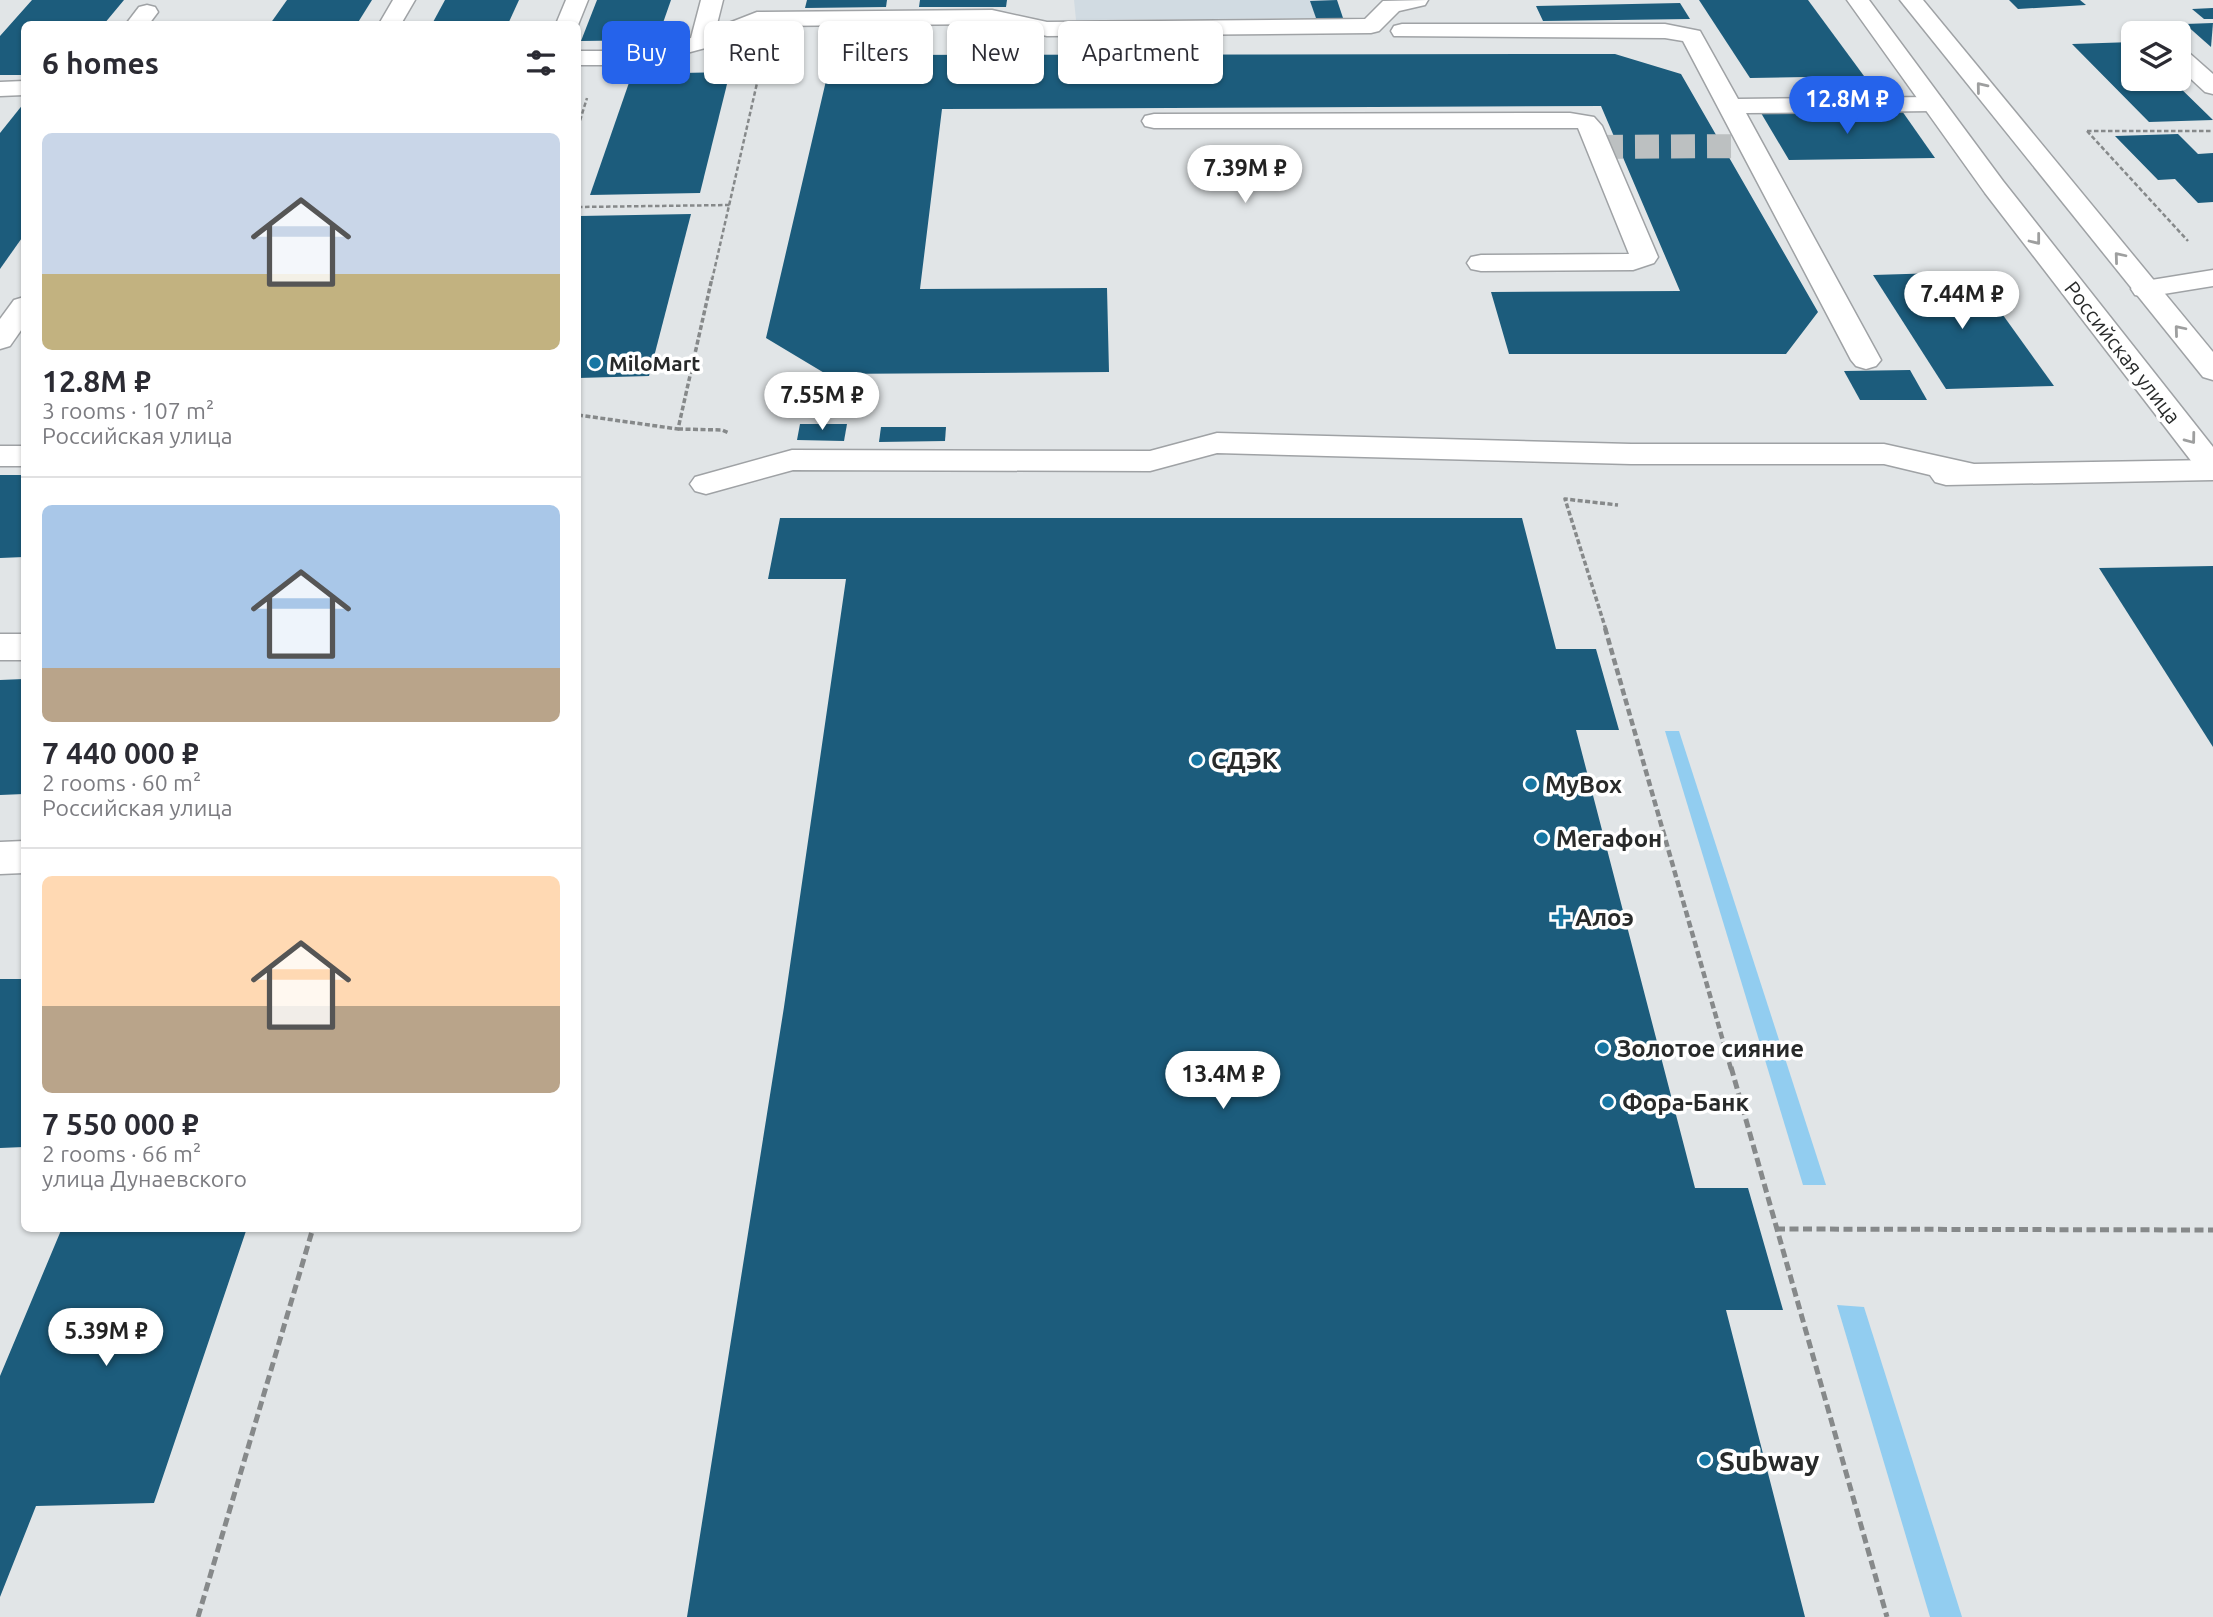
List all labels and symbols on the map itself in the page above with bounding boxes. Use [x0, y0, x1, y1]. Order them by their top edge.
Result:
pin: 12.8M ₽ [1782, 76, 1912, 136]
one-way arrow [1977, 82, 1989, 95]
pin: 7.39M ₽ [1180, 146, 1310, 205]
one-way arrow [2027, 233, 2040, 245]
one-way arrow [2114, 253, 2127, 265]
pin: 7.44M ₽ [1897, 272, 2027, 331]
street label: Российская улица [2060, 276, 2186, 428]
one-way arrow [2175, 325, 2187, 338]
place label: MiloMart [609, 351, 700, 375]
marker: MiloMart [587, 355, 603, 371]
pin: 7.55M ₽ [757, 372, 887, 432]
one-way arrow [2182, 431, 2195, 444]
place label: СДЭК [1211, 747, 1278, 774]
marker: СДЭК [1189, 752, 1205, 768]
place label: MyBox [1545, 771, 1622, 798]
marker: MyBox [1523, 776, 1539, 792]
place label: Мегафон [1556, 825, 1662, 852]
marker: Мегафон [1534, 830, 1550, 846]
place label: Алоэ [1575, 904, 1634, 931]
marker: Алоэ [1553, 909, 1569, 925]
place label: Золотое сияние [1617, 1035, 1804, 1062]
marker: Золотое сияние [1595, 1040, 1611, 1056]
pin: 13.4M ₽ [1158, 1052, 1288, 1111]
place label: Фора-Банк [1622, 1089, 1749, 1116]
marker: Фора-Банк [1600, 1094, 1616, 1110]
pin: 5.39M ₽ [41, 1308, 171, 1368]
place label: Subway [1719, 1445, 1819, 1476]
marker: Subway [1697, 1452, 1713, 1468]

